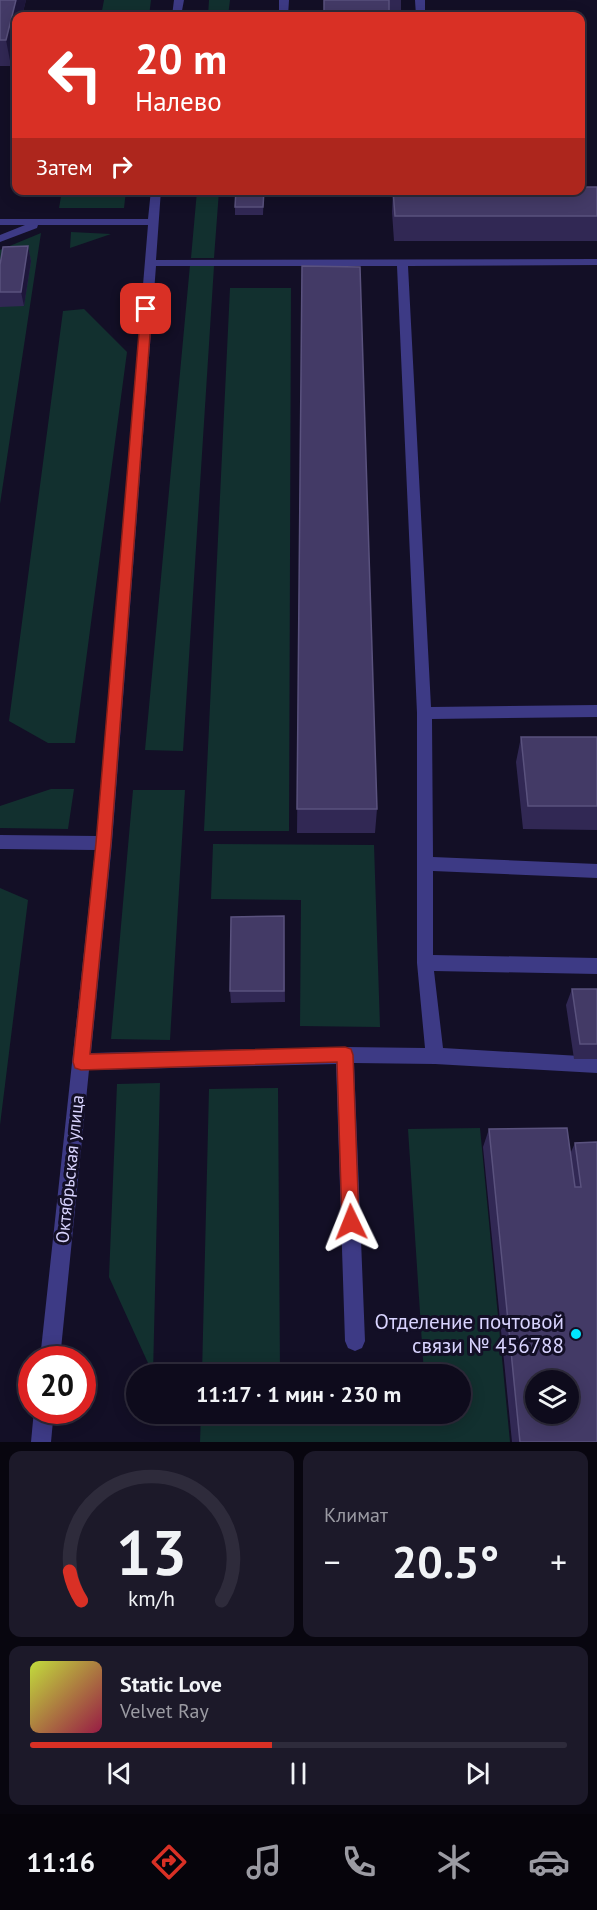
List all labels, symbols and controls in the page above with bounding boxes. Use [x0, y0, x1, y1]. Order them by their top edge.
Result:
text: 20 m [135, 31, 227, 86]
icon: left [36, 36, 114, 114]
text: Налево [135, 84, 222, 118]
icon: right [105, 150, 138, 183]
text: Затем [36, 153, 93, 181]
pin [120, 283, 171, 334]
icon: arrive [129, 292, 162, 325]
street label: Октябрьская улица [50, 1094, 89, 1244]
position arrow [319, 1190, 383, 1254]
place label: Отделение почтовой связи № 456788 [375, 1308, 564, 1359]
marker: Отделение почтовой связи № 456788 [569, 1327, 583, 1341]
speed limit sign: 20 [18, 1346, 96, 1424]
map controls [525, 1370, 579, 1424]
button: layers [525, 1370, 579, 1424]
text: 11:17 · 1 мин · 230 m [196, 1380, 401, 1408]
text: Климат [324, 1502, 388, 1528]
text: 13 [116, 1511, 187, 1592]
text: 20.5° [392, 1532, 499, 1590]
text: − [324, 1540, 341, 1583]
text: + [550, 1540, 567, 1583]
text: km/h [128, 1584, 175, 1612]
text: Static Love [120, 1670, 222, 1698]
text: Velvet Ray [120, 1698, 209, 1724]
icon: previous [103, 1757, 136, 1790]
icon: pause [282, 1757, 315, 1790]
icon: next [461, 1757, 494, 1790]
icon: directions [148, 1841, 190, 1883]
icon: music [243, 1841, 285, 1883]
icon: phone [338, 1841, 380, 1883]
icon: climate [433, 1841, 475, 1883]
icon: car [528, 1841, 570, 1883]
text: 11:16 [27, 1845, 95, 1879]

